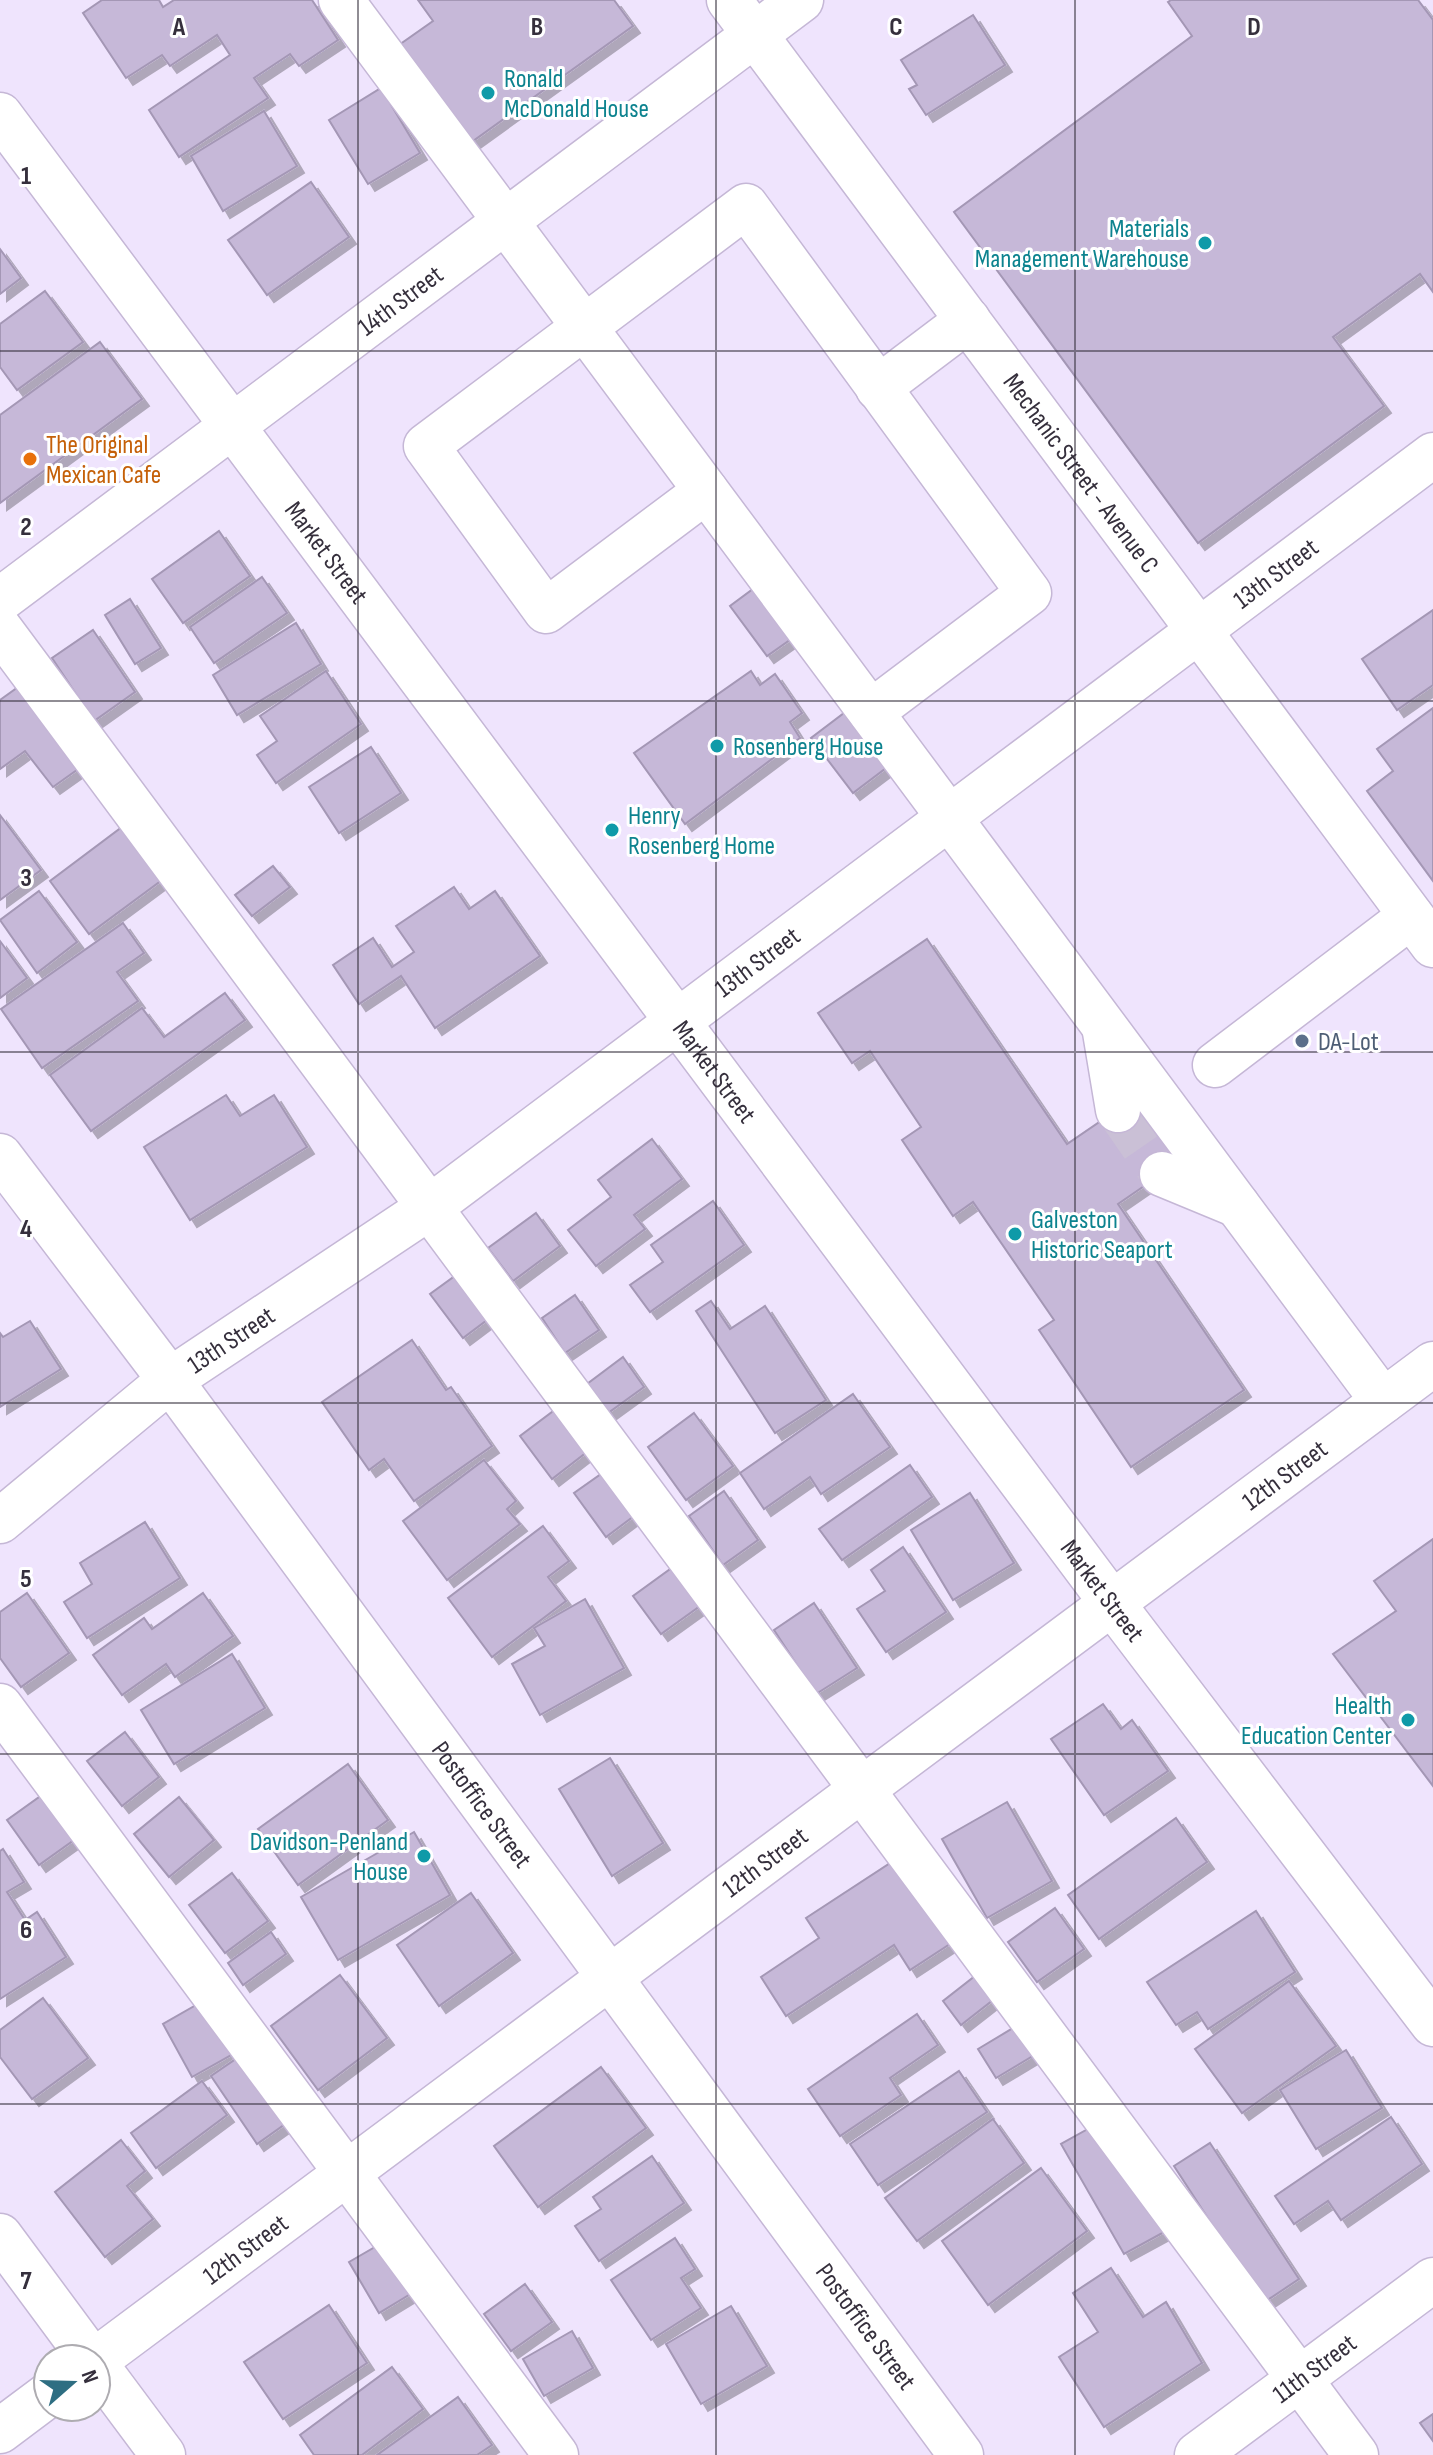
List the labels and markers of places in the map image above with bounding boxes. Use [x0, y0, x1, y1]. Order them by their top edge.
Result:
place label: Ronald McDonald House [504, 64, 649, 125]
marker: Ronald McDonald House [479, 84, 497, 102]
place label: Materials Management Warehouse [975, 214, 1189, 275]
marker: Materials Management Warehouse [1196, 234, 1214, 252]
place label: The Original Mexican Cafe [46, 430, 161, 491]
marker: The Original Mexican Cafe [21, 450, 39, 468]
place label: Rosenberg House [733, 732, 884, 763]
marker: Rosenberg House [708, 737, 726, 755]
place label: Henry Rosenberg Home [628, 801, 775, 862]
marker: Henry Rosenberg Home [603, 821, 621, 839]
place label: DA-Lot [1318, 1027, 1379, 1058]
marker: DA-Lot [1293, 1032, 1311, 1050]
place label: Galveston Historic Seaport [1031, 1205, 1173, 1266]
marker: Galveston Historic Seaport [1006, 1225, 1024, 1243]
place label: Health Education Center [1241, 1691, 1393, 1752]
marker: Health Education Center [1399, 1711, 1417, 1729]
place label: Davidson-Penland House [250, 1827, 408, 1888]
marker: Davidson-Penland House [415, 1847, 433, 1865]

